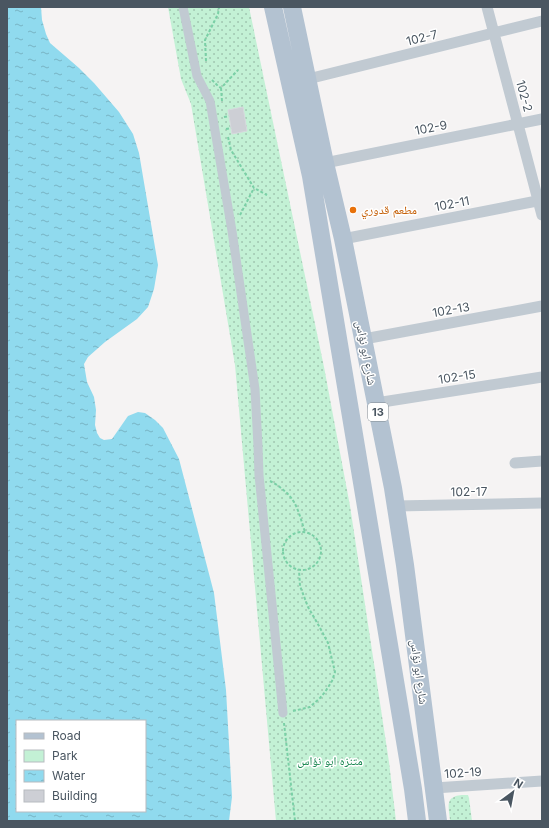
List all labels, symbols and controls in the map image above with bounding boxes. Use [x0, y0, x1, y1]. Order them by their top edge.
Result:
street label: 102-7 [405, 26, 439, 49]
street label: 102-2 [513, 78, 536, 113]
street label: 102-9 [413, 117, 448, 138]
street label: 102-11 [433, 193, 471, 214]
place label: مطعم قدوري [361, 202, 417, 220]
marker: مطعم قدوري [348, 205, 358, 215]
street label: 102-13 [431, 299, 471, 320]
street label: شارع ابو نؤاس [352, 319, 380, 387]
street label: 102-15 [437, 366, 477, 387]
road number: 13 [368, 403, 388, 421]
street label: 102-17 [450, 484, 488, 499]
street label: شارع ابو نؤاس [407, 639, 431, 706]
legend [16, 720, 146, 812]
text: Road [52, 728, 81, 743]
text: Park [52, 748, 78, 763]
park label: متنزه ابو نؤاس [297, 753, 363, 768]
street label: 102-19 [444, 764, 482, 781]
text: Water [52, 768, 86, 783]
north arrow [493, 772, 533, 812]
text: N [511, 775, 526, 792]
text: Building [52, 788, 97, 803]

